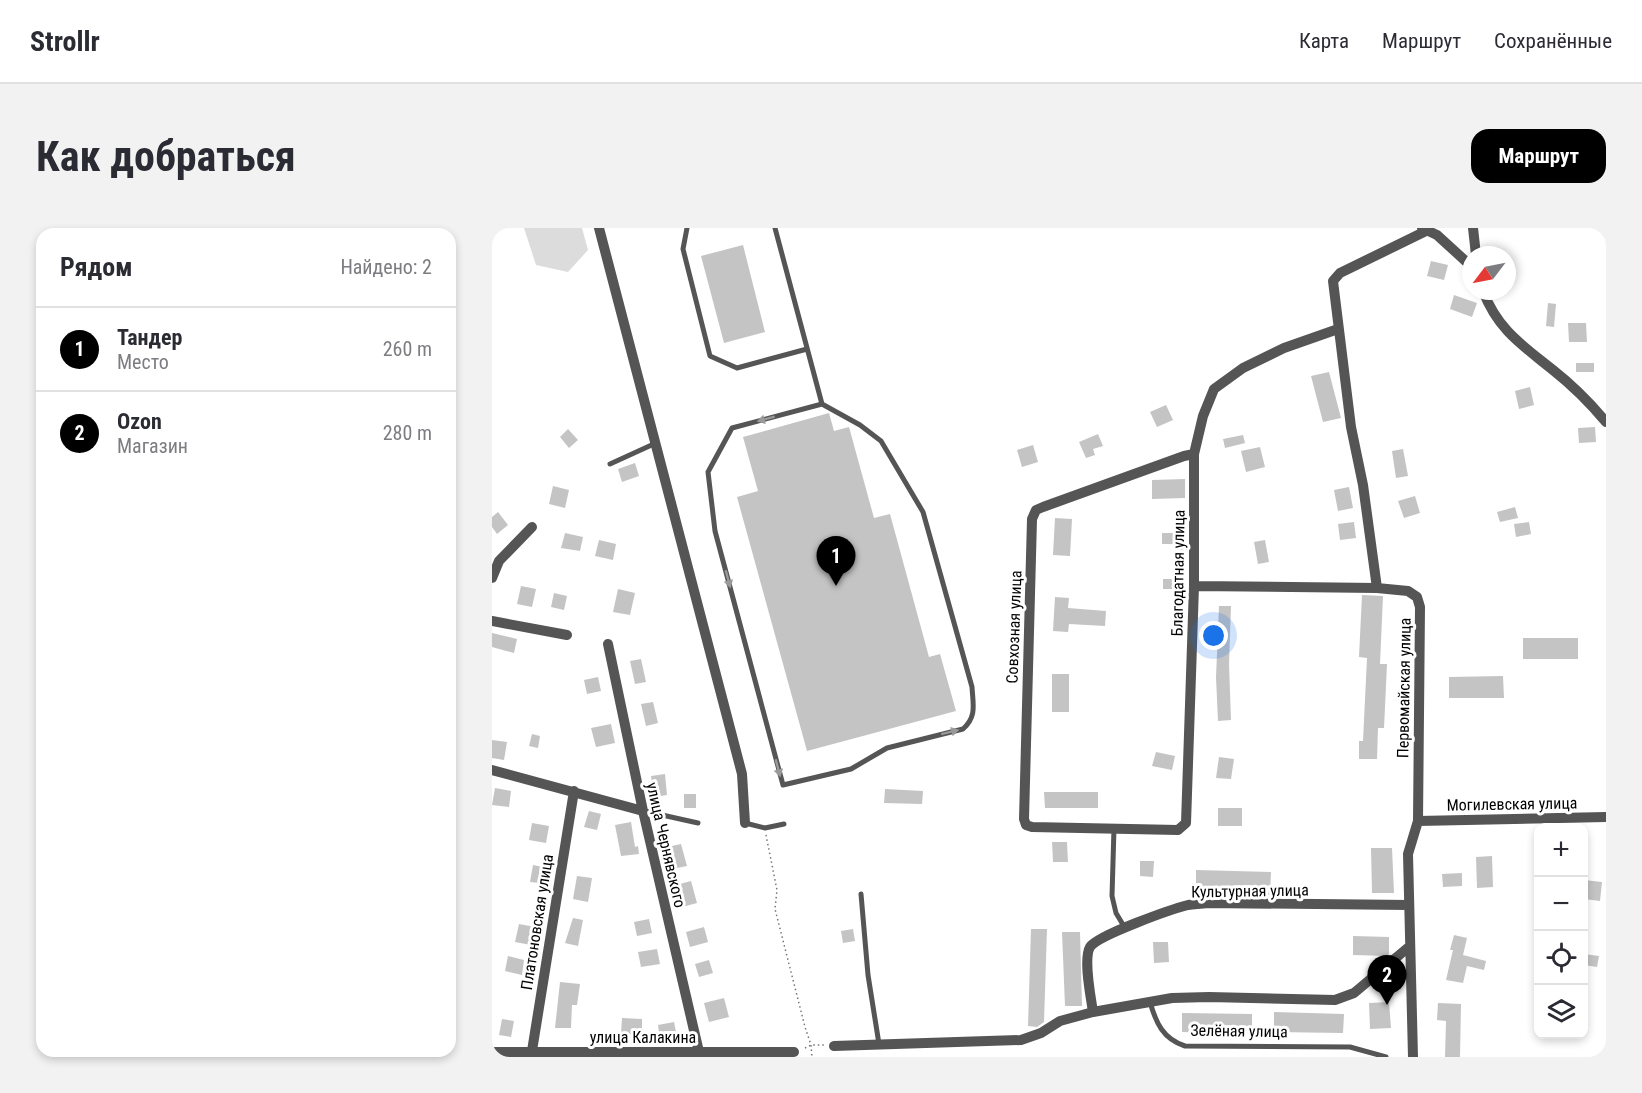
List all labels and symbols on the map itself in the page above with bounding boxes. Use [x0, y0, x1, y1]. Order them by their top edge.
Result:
north arrow [1462, 246, 1516, 300]
one-way arrow [757, 415, 775, 424]
street label: Благодатная улица [1167, 509, 1189, 637]
pin: 1 [816, 536, 856, 586]
one-way arrow [723, 570, 733, 588]
street label: Совхозная улица [1003, 570, 1025, 684]
street label: Первомайская улица [1393, 618, 1415, 758]
your location [1199, 621, 1228, 650]
one-way arrow [941, 727, 959, 737]
one-way arrow [774, 759, 783, 777]
street label: улица Чернявского [642, 780, 690, 910]
street label: Могилевская улица [1446, 793, 1578, 815]
street label: Платоновская улица [517, 853, 557, 991]
street label: Культурная улица [1191, 880, 1309, 902]
pin: 2 [1368, 956, 1406, 1005]
street label: Зелёная улица [1190, 1021, 1288, 1041]
street label: улица Калакина [590, 1028, 696, 1047]

